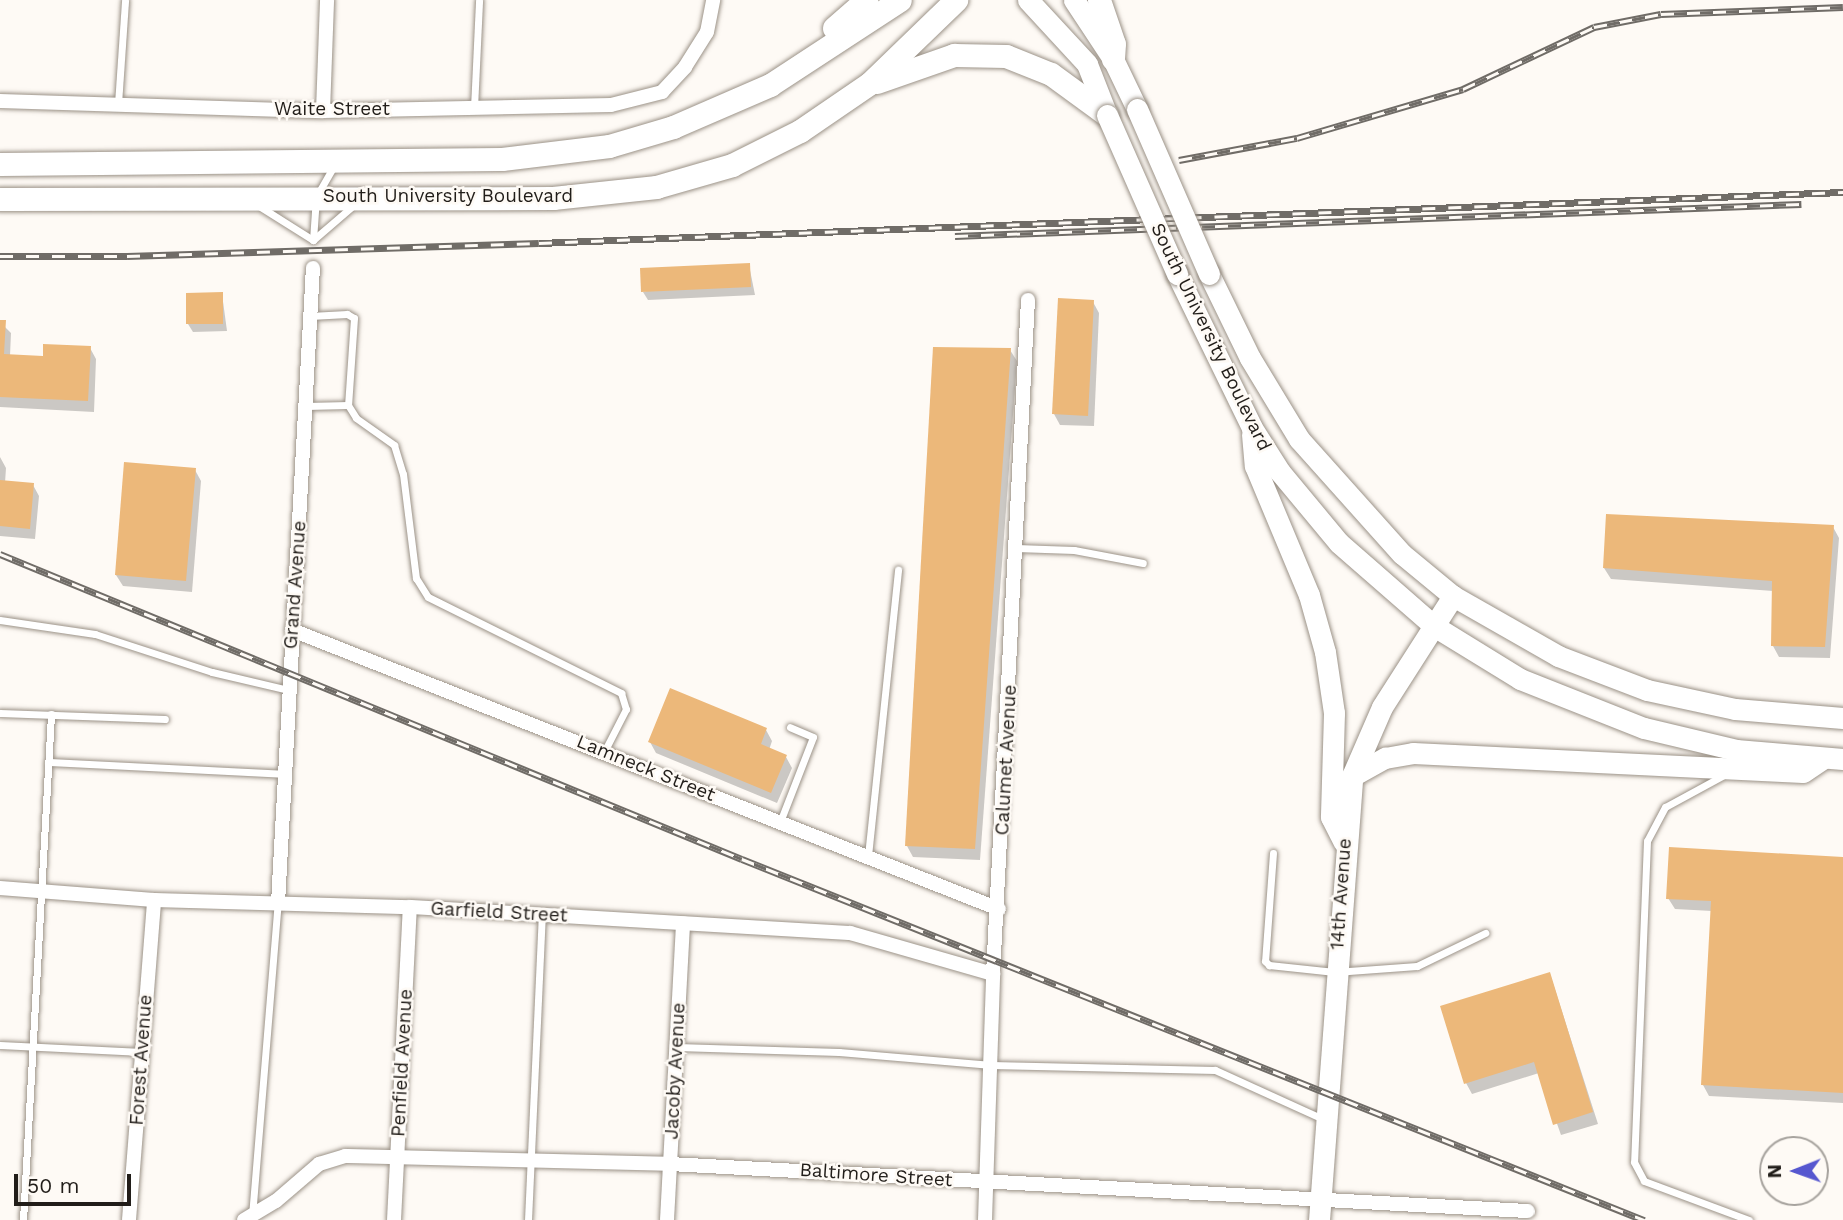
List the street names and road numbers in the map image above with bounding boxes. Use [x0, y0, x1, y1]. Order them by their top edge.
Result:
street label: Waite Street [274, 98, 390, 120]
street label: South University Boulevard [323, 185, 573, 207]
street label: South University Boulevard [1146, 219, 1276, 455]
street label: Grand Avenue [279, 520, 311, 650]
street label: Calumet Avenue [991, 684, 1021, 836]
street label: Lamneck Street [573, 730, 719, 806]
street label: 14th Avenue [1326, 837, 1356, 951]
street label: Garfield Street [430, 897, 568, 927]
street label: Penfield Avenue [387, 988, 417, 1138]
street label: Forest Avenue [125, 993, 157, 1127]
street label: Jacoby Avenue [660, 1001, 690, 1141]
street label: Baltimore Street [799, 1158, 953, 1192]

